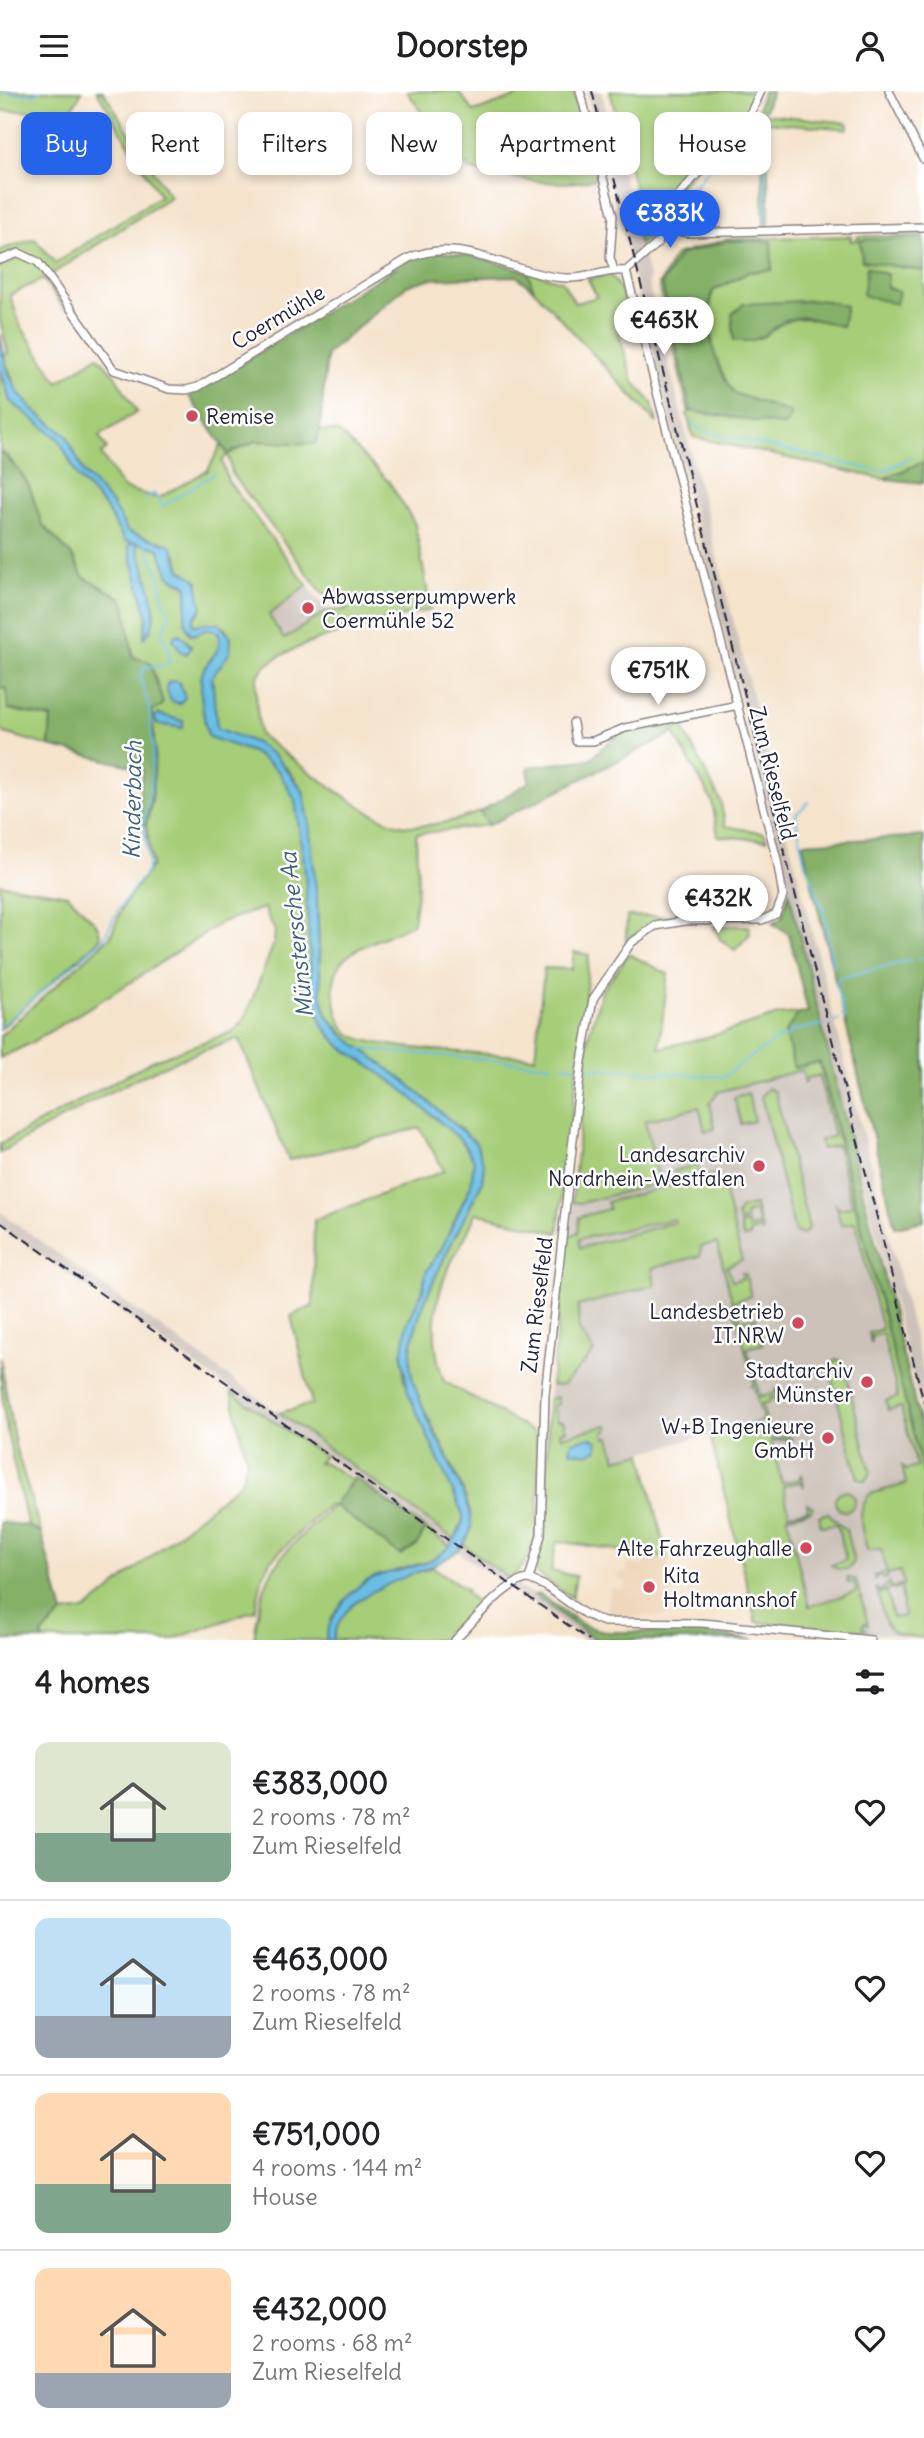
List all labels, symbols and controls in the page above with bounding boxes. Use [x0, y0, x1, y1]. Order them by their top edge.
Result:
text: Doorstep [396, 25, 528, 66]
icon: menu [35, 27, 73, 65]
icon: person [851, 27, 889, 65]
chip: Buy [21, 112, 112, 175]
chip: Rent [126, 112, 224, 175]
chip: Filters [238, 112, 352, 175]
chip: New [366, 112, 462, 175]
chip: Apartment [476, 112, 640, 175]
chip: House [654, 112, 771, 175]
pin: €383K [621, 191, 719, 250]
text: €383K [636, 198, 704, 227]
street label: Coermühle [226, 279, 330, 355]
pin: €463K [615, 297, 713, 357]
text: €463K [630, 305, 698, 334]
place label: Remise [206, 403, 274, 430]
marker: Remise [184, 408, 200, 424]
place label: Abwasserpumpwerk Coermühle 52 [322, 583, 516, 634]
marker: Abwasserpumpwerk Coermühle 52 [300, 600, 316, 616]
pin: €751K [609, 647, 707, 707]
text: €751K [627, 655, 689, 684]
street label: Zum Rieselfeld [743, 703, 803, 843]
water label: Kinderbach [116, 740, 148, 860]
water label: Münstersche Aa [273, 849, 319, 1019]
pin: €432K [669, 875, 767, 935]
text: €432K [684, 883, 752, 912]
place label: Landesarchiv Nordrhein-Westfalen [548, 1141, 745, 1192]
marker: Landesarchiv Nordrhein-Westfalen [751, 1158, 767, 1174]
street label: Zum Rieselfeld [515, 1235, 559, 1375]
place label: Landesbetrieb IT.NRW [649, 1298, 784, 1349]
marker: Landesbetrieb IT.NRW [790, 1315, 806, 1331]
place label: Stadtarchiv Münster [745, 1357, 853, 1408]
marker: Stadtarchiv Münster [859, 1374, 875, 1390]
place label: W+B Ingenieure GmbH [661, 1413, 814, 1464]
marker: W+B Ingenieure GmbH [820, 1430, 836, 1446]
place label: Alte Fahrzeughalle [617, 1535, 792, 1562]
marker: Alte Fahrzeughalle [798, 1540, 814, 1556]
place label: Kita Holtmannshof [663, 1562, 798, 1613]
marker: Kita Holtmannshof [641, 1579, 657, 1595]
text: 4 homes [35, 1663, 150, 1701]
icon: filters [851, 1663, 889, 1701]
text: €383,000 [252, 1764, 388, 1802]
icon: home [91, 1770, 175, 1854]
icon: heart [851, 1793, 889, 1831]
text: 2 rooms · 78 m² [252, 1802, 411, 1831]
text: Zum Rieselfeld [252, 1831, 402, 1860]
text: €463,000 [252, 1940, 388, 1978]
icon: home [91, 1946, 175, 2030]
icon: heart [851, 1969, 889, 2007]
text: 2 rooms · 78 m² [252, 1978, 411, 2007]
text: Zum Rieselfeld [252, 2007, 402, 2036]
text: €751,000 [252, 2115, 381, 2153]
icon: home [91, 2121, 175, 2205]
icon: heart [851, 2144, 889, 2182]
text: 4 rooms · 144 m² [252, 2153, 422, 2182]
text: House [252, 2182, 318, 2211]
text: €432,000 [252, 2290, 387, 2328]
icon: home [91, 2296, 175, 2380]
icon: heart [851, 2319, 889, 2357]
text: 2 rooms · 68 m² [252, 2328, 413, 2357]
text: Zum Rieselfeld [252, 2357, 402, 2386]

